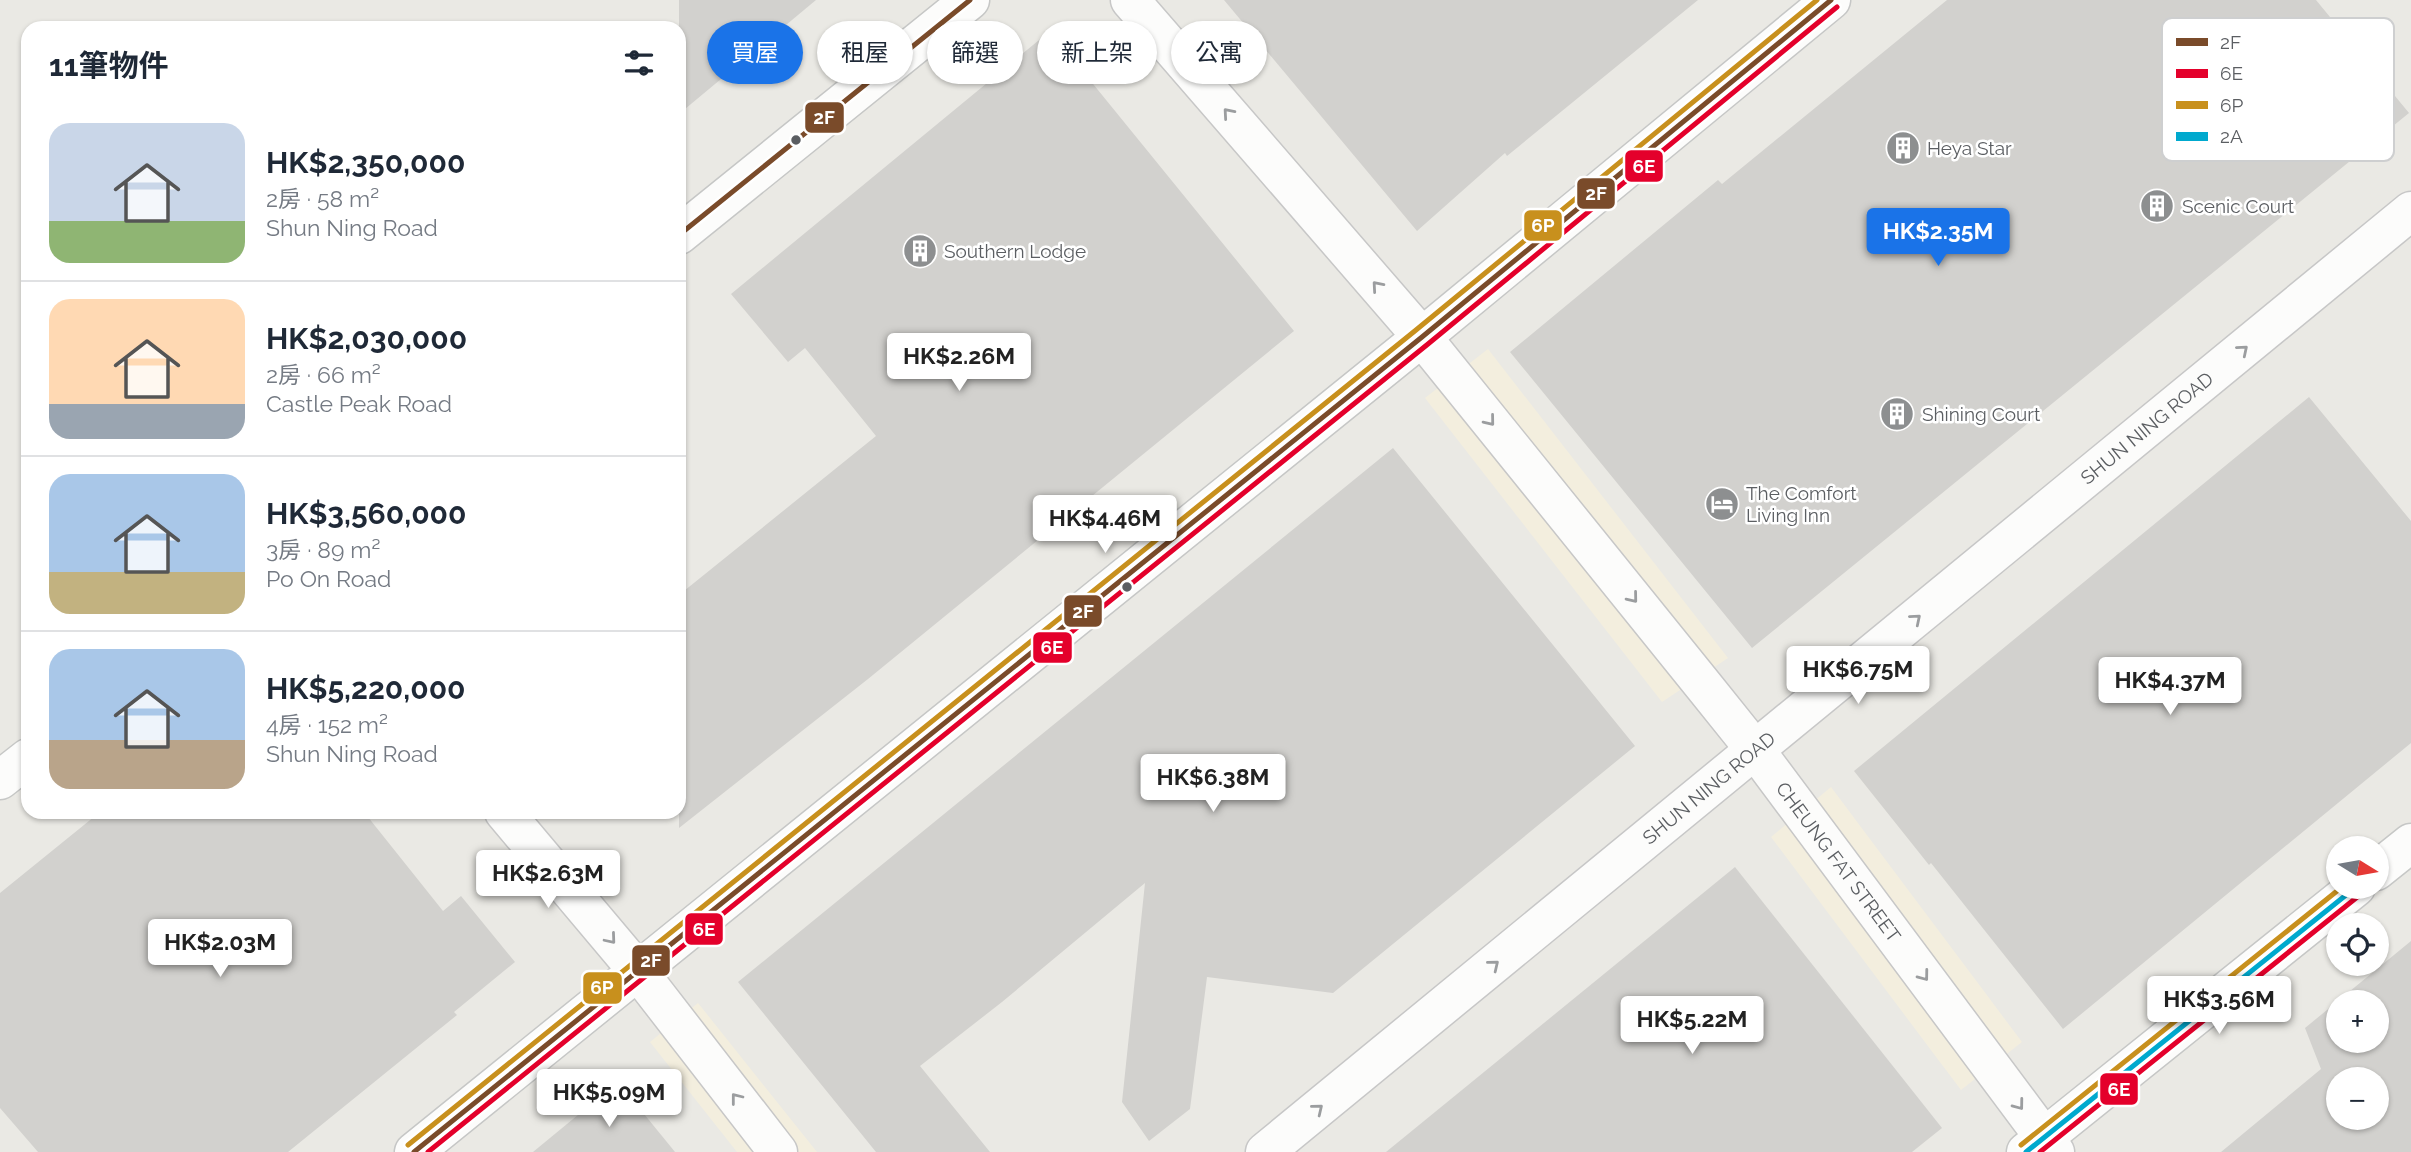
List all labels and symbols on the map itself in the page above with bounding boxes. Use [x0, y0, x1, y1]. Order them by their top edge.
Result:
legend [2162, 18, 2394, 161]
text: 2F [2220, 31, 2241, 53]
text: 6E [2220, 62, 2243, 84]
text: 6P [2220, 94, 2243, 116]
line badge: 2F [804, 101, 845, 134]
text: 2F [813, 106, 835, 128]
one-way arrow [1224, 109, 1236, 122]
text: 2A [2220, 125, 2243, 147]
building icon: Heya Star [1884, 129, 1922, 167]
unlabelled marker [789, 133, 803, 147]
place label: Heya Star [1927, 137, 2012, 159]
line badge: 6E [1624, 149, 1664, 183]
text: 6E [1633, 155, 1655, 177]
line badge: 2F [1576, 177, 1616, 210]
text: 2F [1585, 182, 1607, 204]
building icon: Scenic Court [2138, 187, 2176, 225]
place label: Scenic Court [2182, 195, 2295, 217]
pin: HK$2.35M [1866, 208, 2010, 268]
line badge: 6P [1523, 209, 1563, 242]
text: 6P [1531, 214, 1555, 236]
building icon: Southern Lodge [901, 232, 939, 270]
place label: Southern Lodge [944, 240, 1086, 262]
one-way arrow [1373, 281, 1385, 294]
pin: HK$2.26M [887, 334, 1031, 393]
one-way arrow [2235, 345, 2248, 358]
street label: SHUN NING ROAD [2076, 367, 2217, 489]
building icon: Shining Court [1878, 395, 1916, 433]
place label: Shining Court [1922, 403, 2041, 425]
one-way arrow [1482, 412, 1494, 425]
place label: The Comfort Living Inn [1746, 482, 1857, 526]
hotel icon: The Comfort Living Inn [1703, 485, 1741, 523]
pin: HK$4.46M [1033, 496, 1177, 555]
unlabelled marker [1120, 580, 1134, 594]
one-way arrow [1625, 589, 1637, 602]
line badge: 2F [1063, 594, 1103, 628]
text: 2F [1072, 600, 1094, 622]
one-way arrow [1908, 615, 1921, 627]
line badge: 6E [1032, 631, 1073, 664]
text: 6E [1041, 636, 1063, 658]
pin: HK$6.75M [1786, 646, 1930, 706]
pin: HK$4.37M [2098, 658, 2242, 717]
street label: SHUN NING ROAD [1638, 727, 1779, 848]
pin: HK$6.38M [1141, 754, 1285, 814]
street label: CHEUNG FAT STREET [1772, 777, 1906, 946]
north arrow [2326, 836, 2389, 900]
pin: HK$2.63M [476, 850, 620, 910]
line badge: 6E [684, 912, 724, 946]
text: 6E [693, 918, 715, 940]
pin: HK$2.03M [148, 920, 292, 979]
one-way arrow [603, 931, 615, 944]
line badge: 2F [631, 944, 671, 977]
text: 2F [640, 949, 662, 971]
one-way arrow [1485, 961, 1498, 973]
one-way arrow [1915, 968, 1928, 981]
line badge: 6P [582, 971, 623, 1005]
text: 6P [590, 976, 614, 998]
pin: HK$3.56M [2147, 976, 2291, 1036]
pin: HK$5.22M [1620, 996, 1764, 1056]
pin: HK$5.09M [537, 1070, 681, 1129]
line badge: 6E [2099, 1072, 2139, 1106]
text: 6E [2108, 1078, 2130, 1100]
one-way arrow [732, 1093, 745, 1106]
one-way arrow [2011, 1097, 2023, 1110]
one-way arrow [1309, 1105, 1322, 1117]

